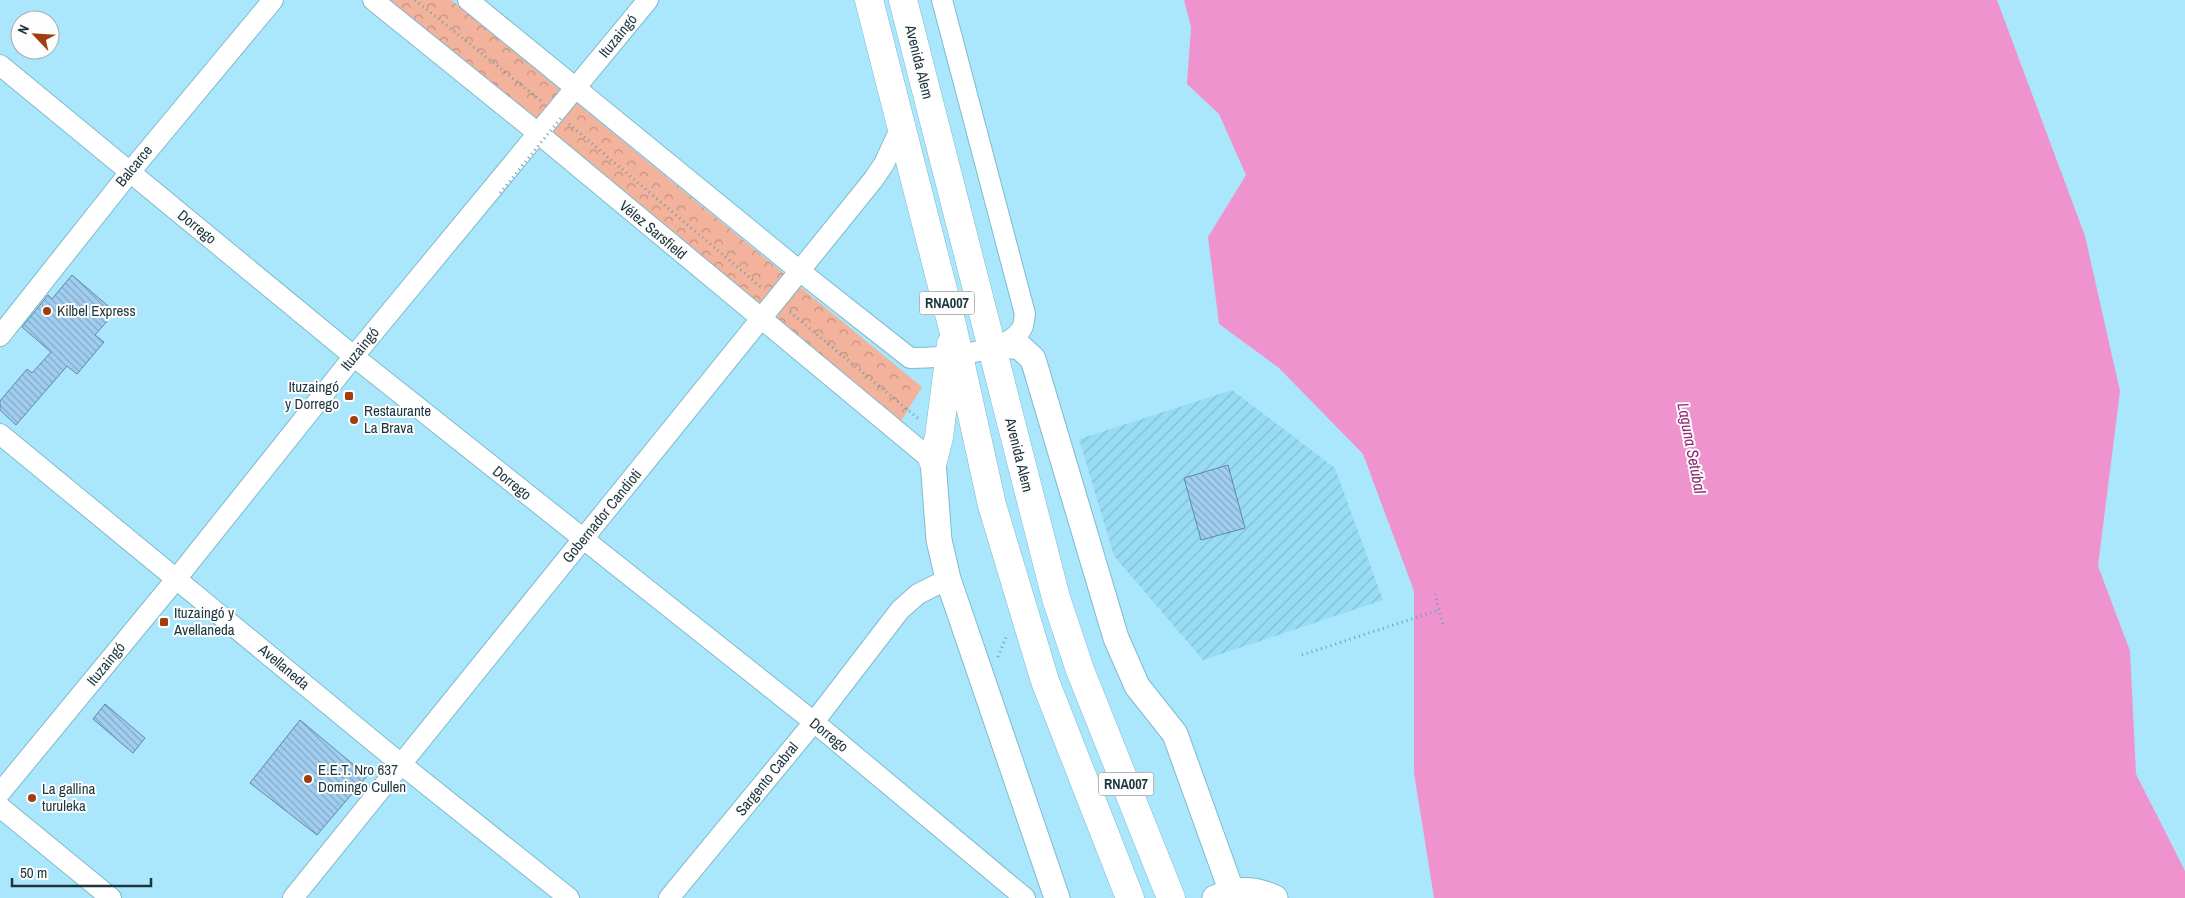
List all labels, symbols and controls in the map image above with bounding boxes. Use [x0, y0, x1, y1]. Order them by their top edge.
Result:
street label: Ituzaingó [594, 9, 642, 62]
north arrow [10, 10, 60, 60]
text: N [13, 22, 33, 37]
street label: Avenida Alem [900, 22, 939, 101]
street label: Balcarce [110, 140, 157, 191]
street label: Vélez Sarsfield [615, 195, 692, 264]
street label: Dorrego [173, 204, 221, 249]
road number: RNA007 [920, 292, 974, 314]
place label: Kilbel Express [57, 300, 136, 321]
marker: Kilbel Express [41, 305, 53, 317]
street label: Ituzaingó [336, 322, 384, 375]
place label: Ituzaingó y Dorrego [285, 376, 339, 414]
marker: Ituzaingó y Dorrego [343, 390, 355, 402]
place label: Restaurante La Brava [364, 400, 431, 438]
water label: Laguna Setúbal [1672, 401, 1712, 496]
marker: Restaurante La Brava [348, 414, 360, 426]
street label: Avenida Alem [1000, 415, 1039, 494]
street label: Dorrego [488, 460, 536, 505]
street label: Gobernador Candioti [557, 464, 646, 567]
place label: Ituzaingó y Avellaneda [173, 602, 235, 640]
marker: Ituzaingó y Avellaneda [158, 616, 170, 628]
street label: Ituzaingó [82, 637, 130, 690]
street label: Avellaneda [254, 638, 314, 694]
street label: Dorrego [805, 712, 853, 757]
street label: Sargento Cabral [730, 737, 803, 820]
place label: E.E.T. Nro 637 Domingo Cullen [318, 759, 406, 797]
road number: RNA007 [1098, 772, 1154, 796]
marker: E.E.T. Nro 637 Domingo Cullen [302, 773, 314, 785]
place label: La gallina turuleka [42, 778, 96, 816]
marker: La gallina turuleka [26, 792, 38, 804]
scale bar [12, 856, 151, 888]
text: 50 m [20, 862, 47, 883]

